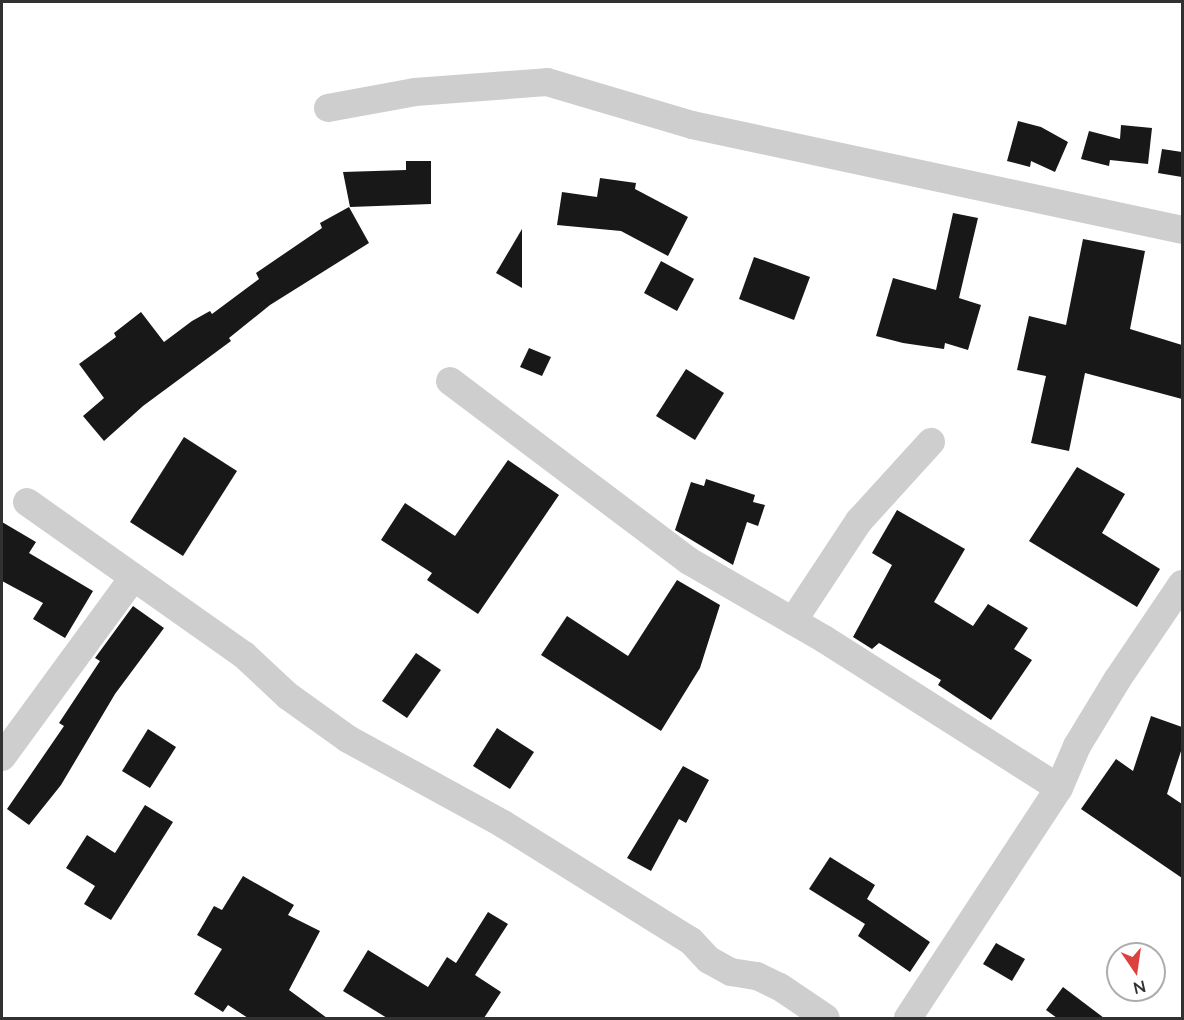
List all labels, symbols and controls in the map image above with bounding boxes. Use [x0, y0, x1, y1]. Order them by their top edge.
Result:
north arrow [1106, 942, 1166, 1002]
text: N [1132, 977, 1148, 999]

